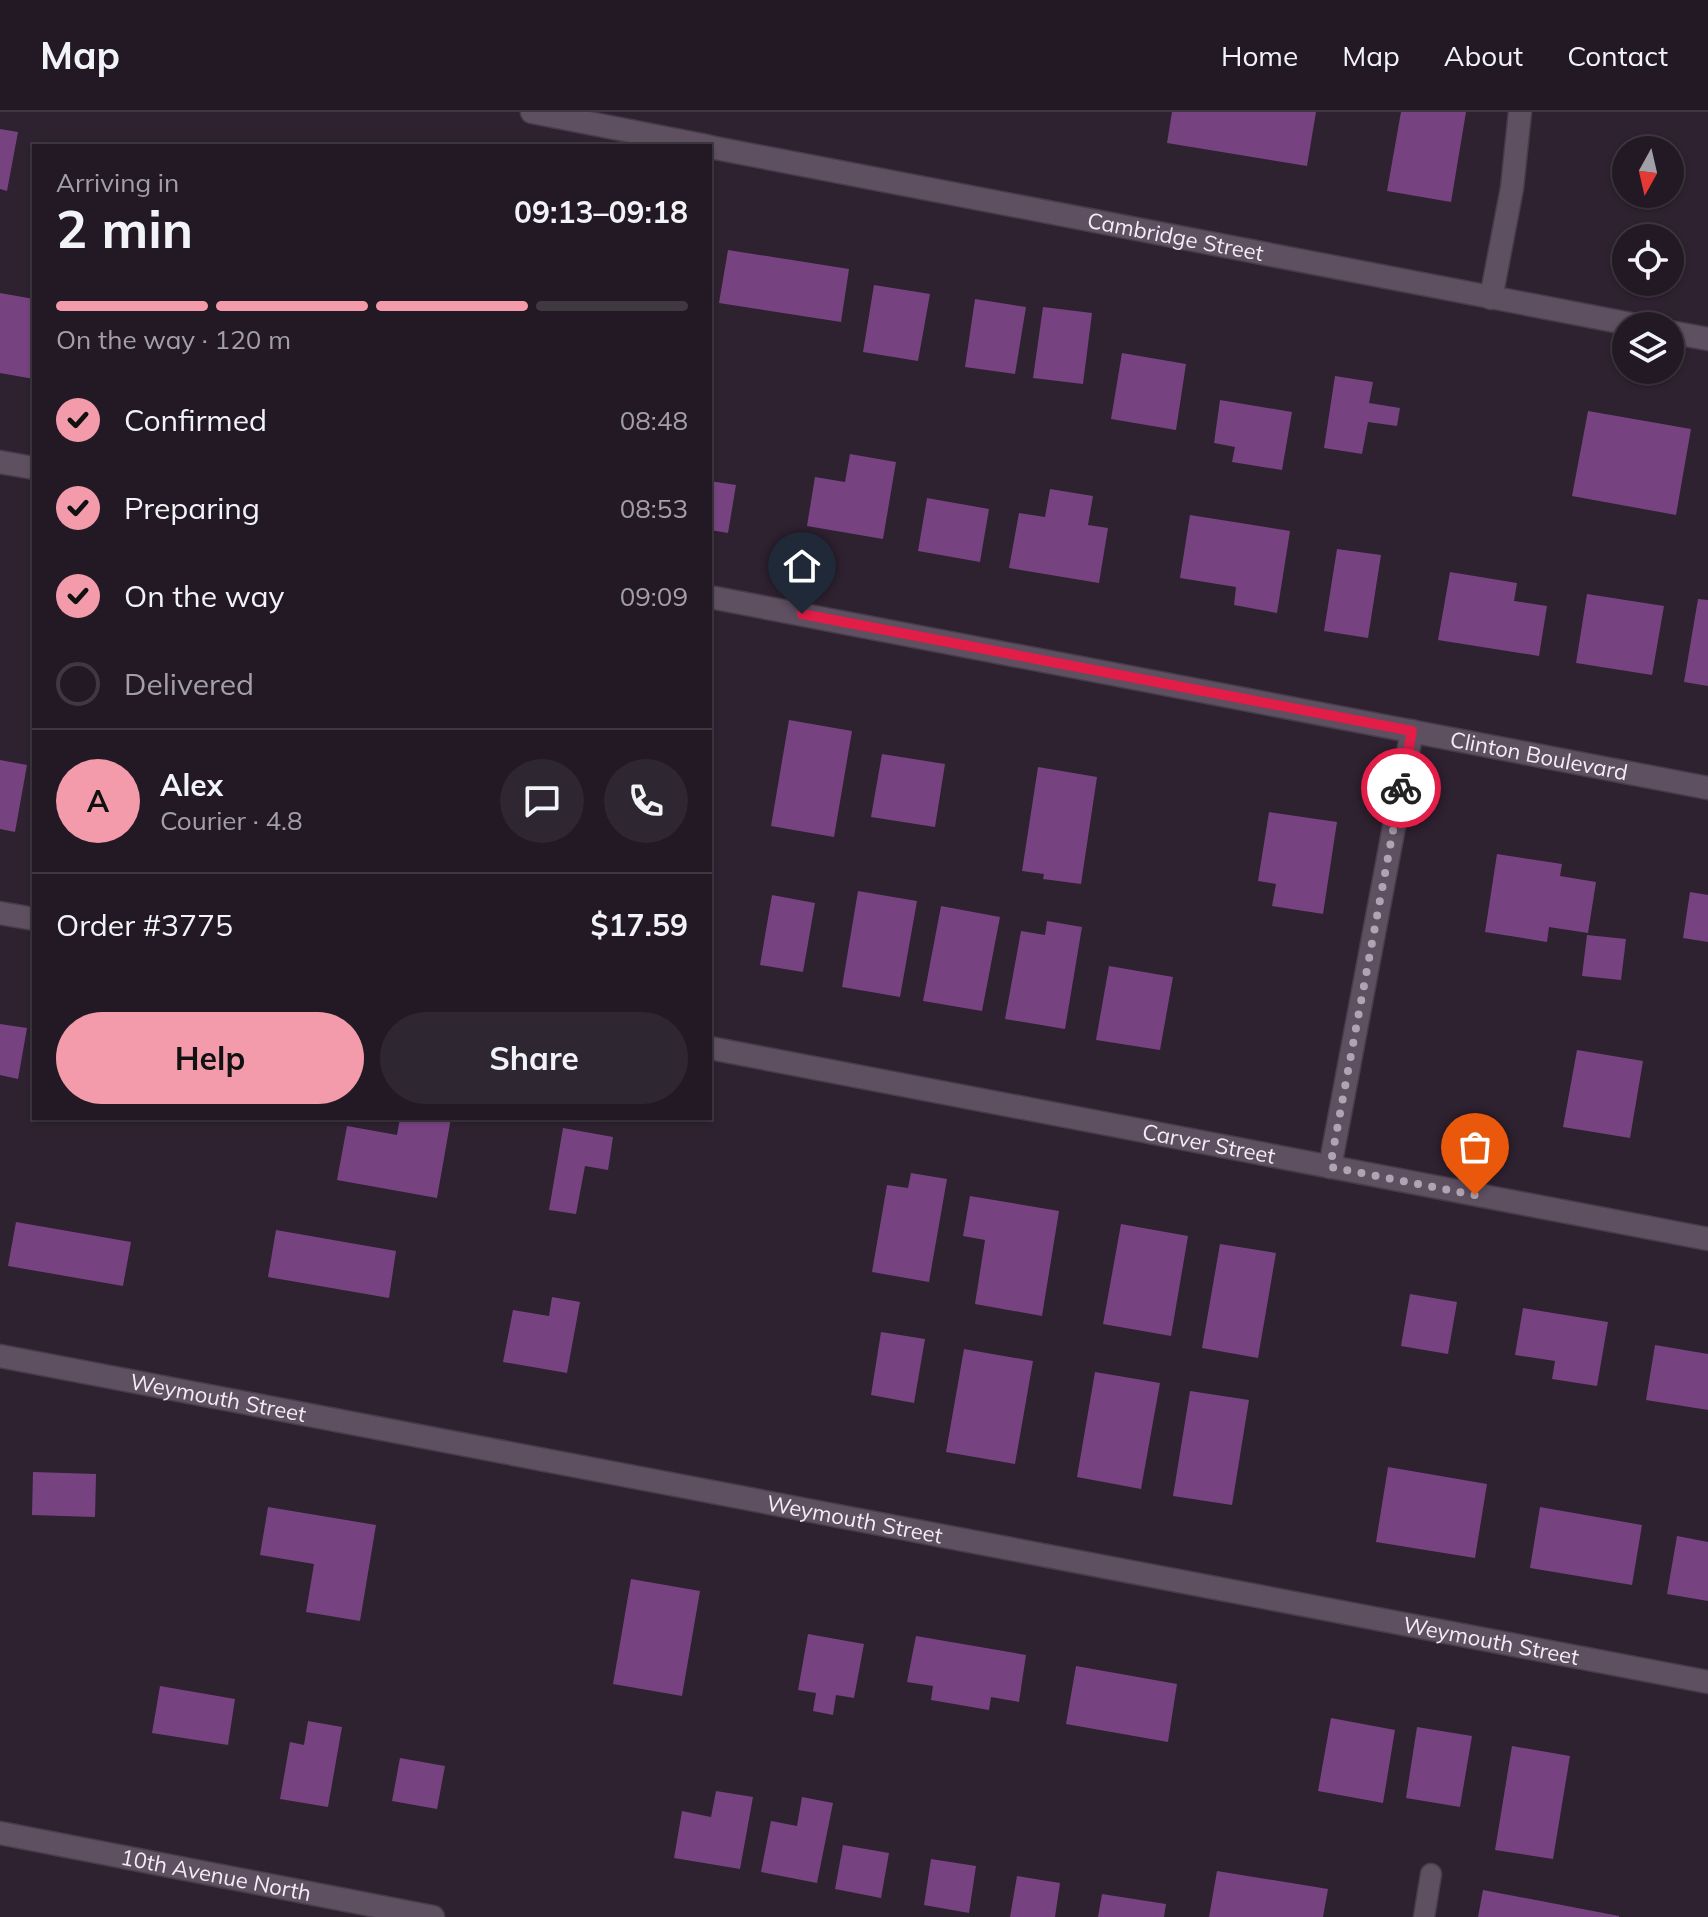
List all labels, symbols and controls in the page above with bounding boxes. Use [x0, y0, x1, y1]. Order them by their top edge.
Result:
text: Map [40, 31, 120, 79]
text: Home [1221, 38, 1298, 73]
text: Map [1342, 38, 1400, 73]
text: About [1444, 38, 1523, 73]
text: Contact [1567, 38, 1668, 73]
north arrow [1612, 136, 1684, 208]
map controls [1612, 136, 1684, 384]
text: Arriving in [56, 166, 179, 199]
text: 09:13–09:18 [514, 193, 688, 231]
text: 2 min [56, 196, 193, 261]
street label: Cambridge Street [1085, 206, 1266, 267]
button: locate [1612, 224, 1684, 296]
button: layers [1612, 312, 1684, 384]
text: On the way · 120 m [56, 323, 291, 356]
icon: check [56, 398, 100, 442]
text: Confirmed [124, 401, 267, 439]
text: 08:48 [620, 404, 688, 437]
icon: check [56, 486, 100, 530]
text: Preparing [124, 489, 260, 527]
text: 08:53 [620, 492, 688, 525]
pin [768, 532, 836, 614]
icon: home [780, 544, 824, 588]
icon: check [56, 574, 100, 618]
text: On the way [124, 577, 284, 615]
text: 09:09 [620, 580, 688, 613]
text: Delivered [124, 665, 254, 703]
street label: Clinton Boulevard [1448, 725, 1630, 786]
courier [1361, 748, 1441, 828]
button: chat [500, 759, 584, 843]
button: phone [604, 759, 688, 843]
text: Alex [160, 766, 223, 804]
icon: bike [1379, 766, 1423, 810]
text: A [87, 782, 109, 820]
text: Courier · 4.8 [160, 804, 303, 837]
text: Order #3775 [56, 906, 233, 944]
text: $17.59 [591, 906, 688, 944]
button: Help [56, 1012, 364, 1104]
button: Share [380, 1012, 688, 1104]
pin [1441, 1113, 1509, 1195]
street label: Carver Street [1140, 1117, 1278, 1170]
icon: bag [1453, 1125, 1497, 1169]
street label: Weymouth Street [128, 1367, 309, 1428]
street label: Weymouth Street [764, 1489, 945, 1550]
street label: Weymouth Street [1401, 1610, 1582, 1671]
street label: 10th Avenue North [118, 1843, 314, 1907]

